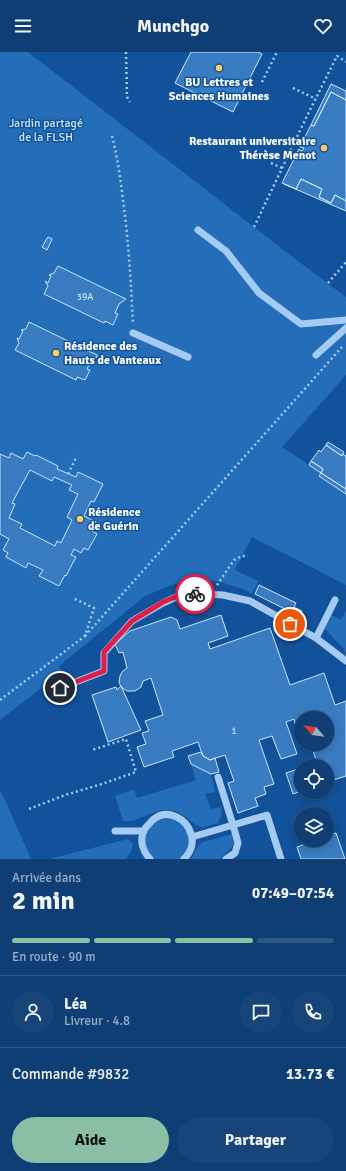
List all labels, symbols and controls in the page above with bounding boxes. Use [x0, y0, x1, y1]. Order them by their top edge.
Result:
icon: menu [12, 15, 34, 37]
text: Munchgo [137, 15, 209, 37]
icon: heart [312, 15, 334, 37]
marker: BU Lettres et Sciences Humaines [214, 63, 224, 73]
place label: BU Lettres et Sciences Humaines [169, 75, 270, 104]
park label: Jardin partagé de la FLSH [9, 116, 83, 145]
place label: Restaurant universitaire Thérèse Menot [189, 134, 316, 163]
marker: Restaurant universitaire Thérèse Menot [319, 143, 329, 153]
house number: 39A [77, 291, 93, 303]
place label: Résidence des Hauts de Vanteaux [64, 339, 161, 368]
marker: Résidence des Hauts de Vanteaux [51, 348, 61, 358]
place label: Résidence de Guérin [88, 505, 141, 534]
marker: Résidence de Guérin [75, 514, 85, 524]
courier [175, 574, 215, 614]
icon: bike [184, 583, 206, 605]
pin [273, 607, 307, 641]
icon: bag [279, 613, 301, 635]
pin [43, 671, 77, 705]
icon: home [49, 677, 71, 699]
north arrow [294, 711, 334, 751]
map controls [294, 711, 334, 847]
house number: 1 [231, 725, 237, 737]
button: locate [294, 759, 334, 799]
button: layers [294, 807, 334, 847]
text: Arrivée dans [12, 870, 81, 886]
text: 07:49–07:54 [252, 884, 334, 902]
text: 2 min [12, 885, 75, 917]
text: En route · 90 m [12, 949, 96, 965]
button: person [12, 991, 54, 1033]
button: chat [240, 991, 282, 1033]
button: phone [292, 991, 334, 1033]
text: Léa [64, 995, 87, 1013]
text: Livreur · 4.8 [64, 1013, 130, 1029]
text: Commande #9832 [12, 1065, 129, 1083]
text: 13.73 € [286, 1065, 334, 1083]
button: Aide [12, 1117, 169, 1163]
button: Partager [177, 1117, 334, 1163]

